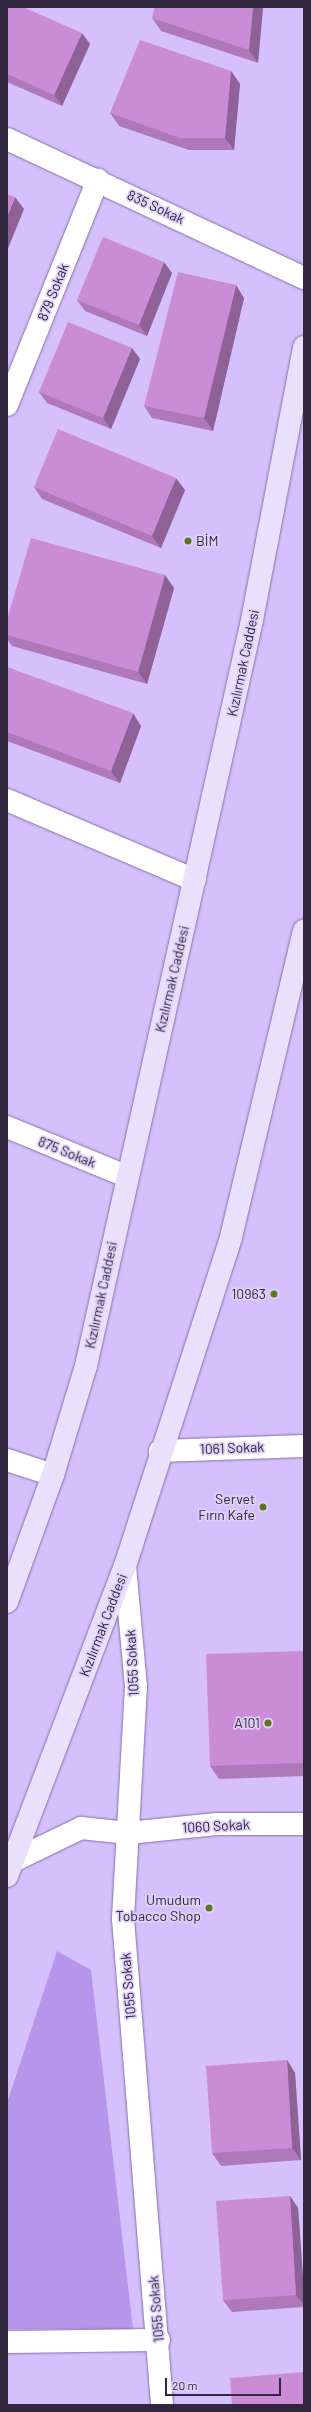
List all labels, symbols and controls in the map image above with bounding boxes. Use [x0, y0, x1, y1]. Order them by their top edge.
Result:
street label: 835 Sokak [125, 186, 187, 228]
street label: 879 Sokak [34, 261, 72, 323]
place label: BİM [196, 533, 218, 549]
marker: BİM [183, 536, 193, 546]
street label: Kızılırmak Caddesi [223, 608, 263, 718]
street label: Kızılırmak Caddesi [152, 924, 192, 1034]
street label: 875 Sokak [36, 1133, 98, 1171]
street label: Kızılırmak Caddesi [81, 1240, 121, 1350]
place label: 10963 [231, 1286, 266, 1302]
marker: 10963 [269, 1289, 279, 1299]
street label: 1061 Sokak [200, 1438, 264, 1458]
place label: Servet Fırın Kafe [198, 1491, 255, 1524]
marker: Servet Fırın Kafe [258, 1502, 268, 1512]
street label: Kızılırmak Caddesi [76, 1571, 130, 1679]
street label: 1055 Sokak [122, 1629, 142, 1697]
place label: A101 [234, 1715, 260, 1731]
marker: A101 [263, 1718, 273, 1728]
street label: 1060 Sokak [182, 1816, 250, 1836]
place label: Umudum Tobacco Shop [116, 1892, 201, 1924]
marker: Umudum Tobacco Shop [204, 1903, 214, 1913]
street label: 1055 Sokak [117, 1952, 139, 2020]
street label: 1055 Sokak [145, 2275, 167, 2343]
scale bar [167, 2370, 283, 2396]
text: 20 m [172, 2378, 198, 2392]

